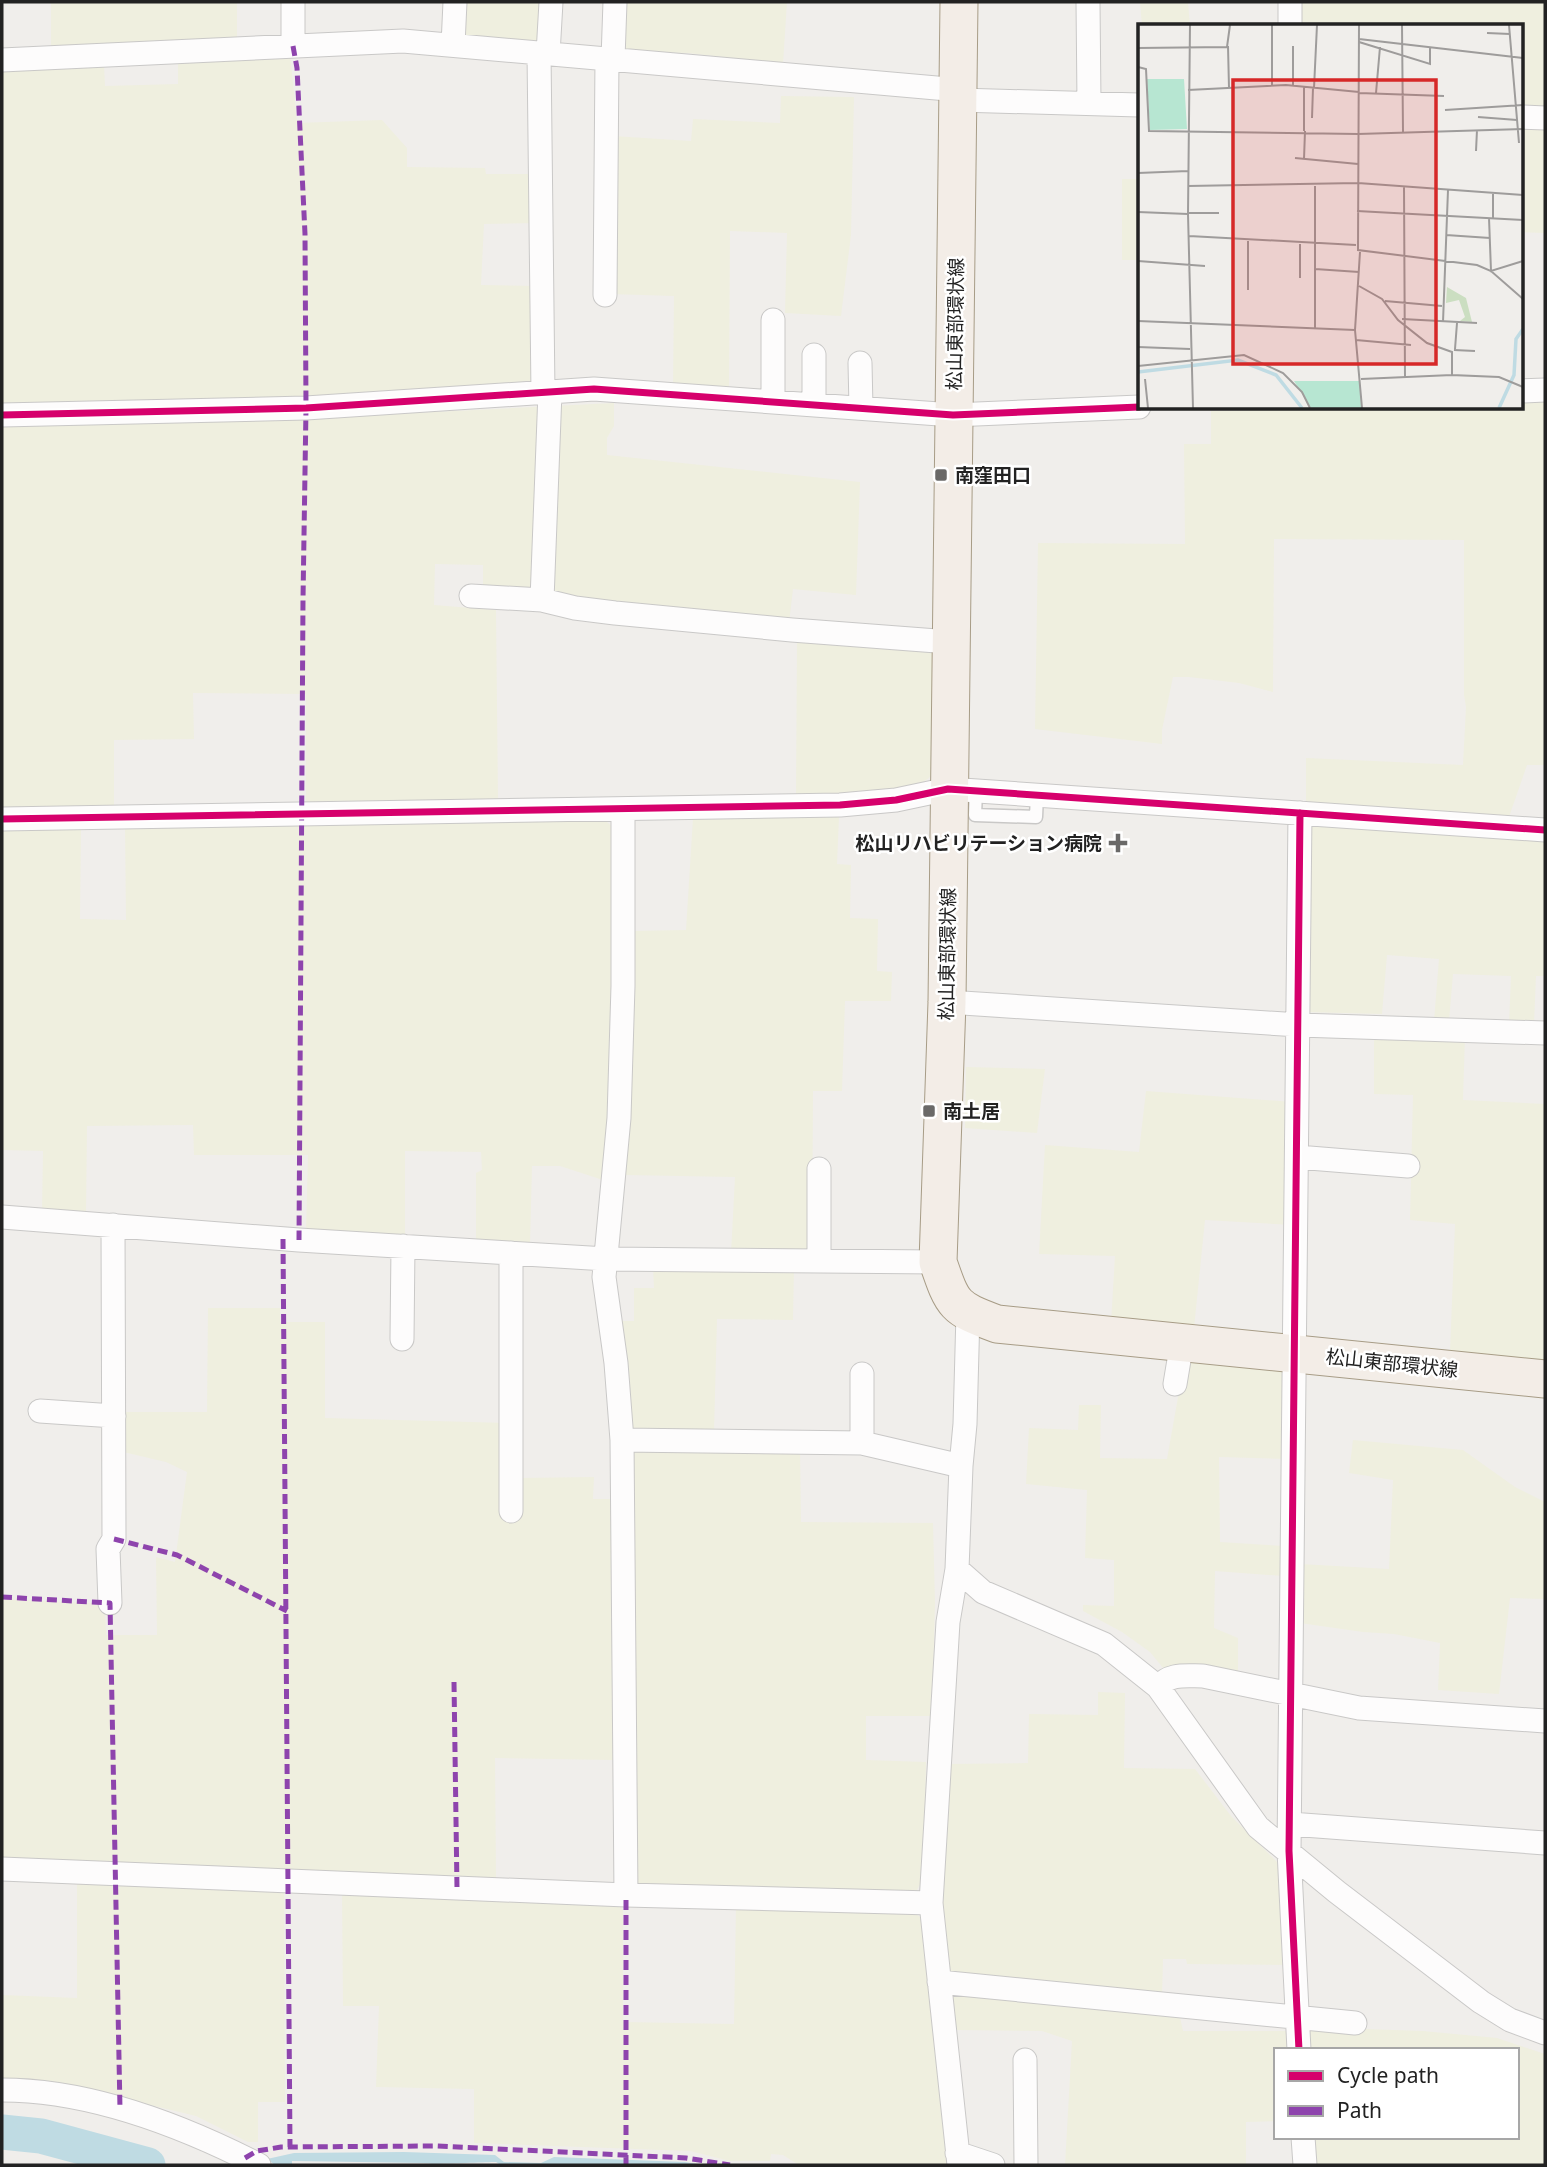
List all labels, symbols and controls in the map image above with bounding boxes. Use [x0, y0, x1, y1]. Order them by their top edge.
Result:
inset map [1138, 24, 1522, 410]
street label: 松山東部環状線 [941, 257, 969, 391]
place label: 南窪田口 [955, 462, 1031, 488]
marker: 南窪田口 [933, 467, 949, 483]
place label: 松山リハビリテーション病院 [855, 830, 1102, 856]
marker: 松山リハビリテーション病院 [1108, 833, 1128, 853]
street label: 松山東部環状線 [933, 887, 961, 1021]
place label: 南土居 [943, 1098, 1000, 1124]
marker: 南土居 [921, 1103, 937, 1119]
street label: 松山東部環状線 [1324, 1343, 1460, 1383]
legend [1274, 2048, 1519, 2139]
text: Cycle path [1337, 2061, 1439, 2089]
text: Path [1337, 2096, 1382, 2124]

